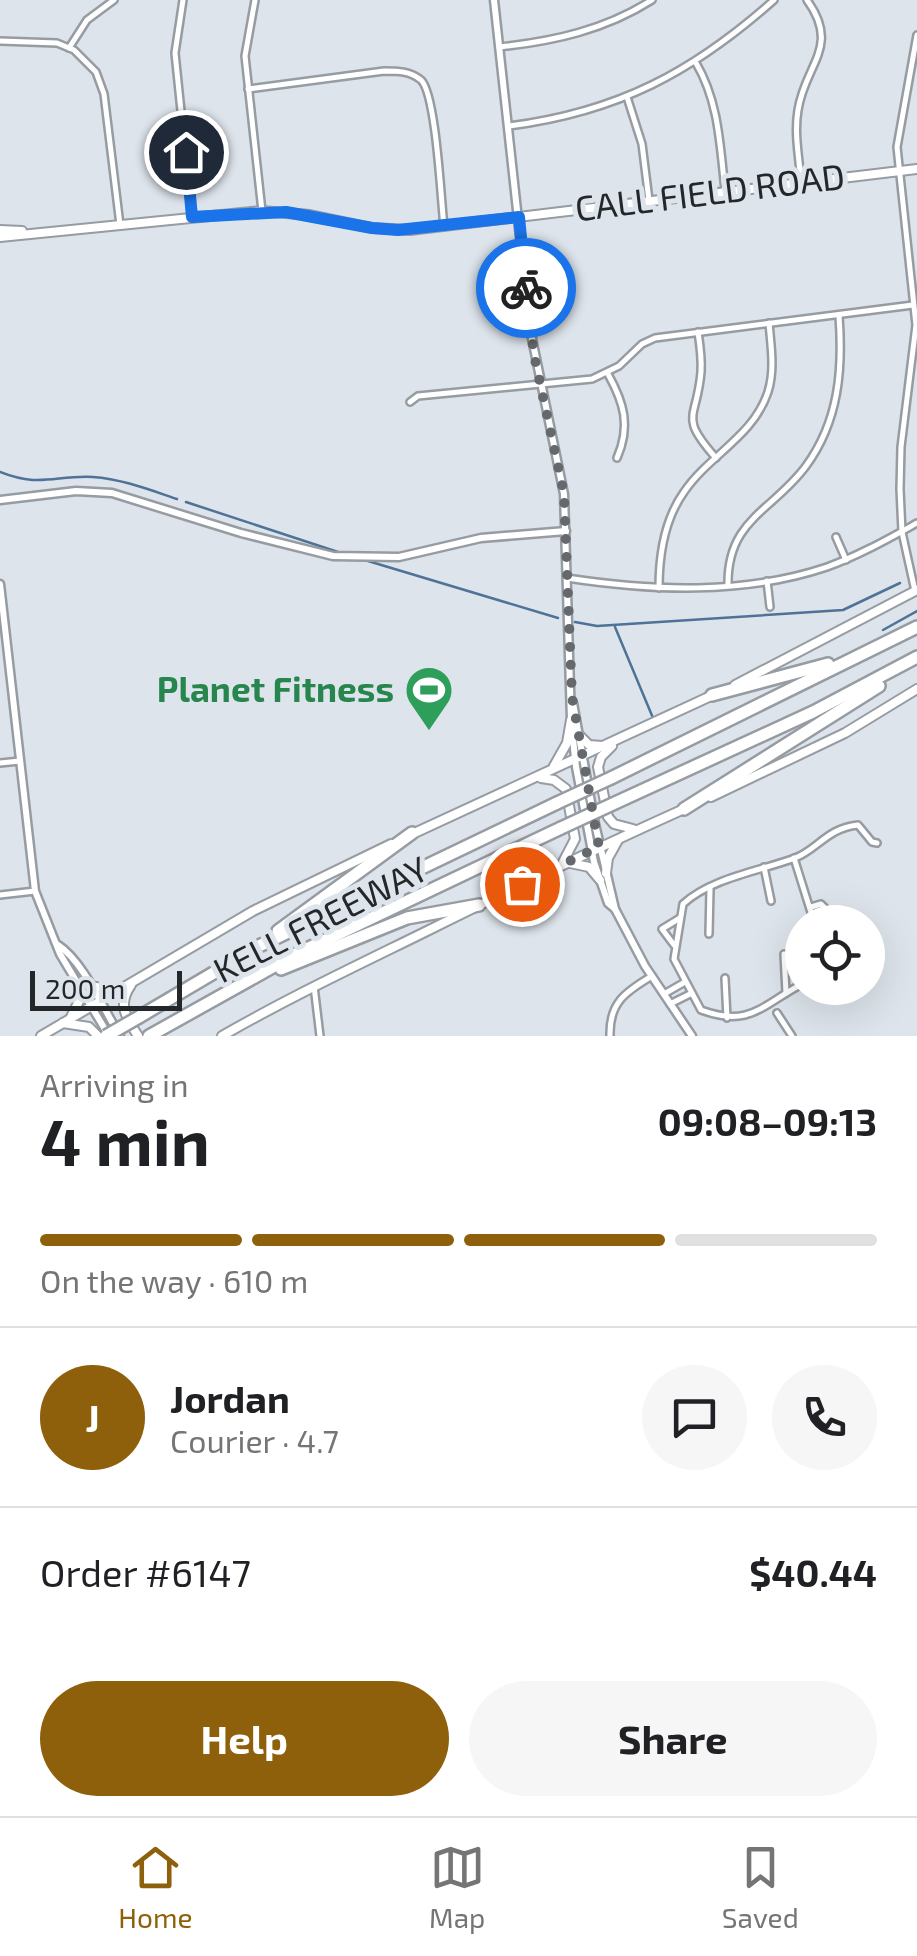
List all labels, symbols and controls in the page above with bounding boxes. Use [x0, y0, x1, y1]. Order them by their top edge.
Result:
pin [144, 110, 229, 195]
icon: home [159, 125, 214, 180]
street label: CALL FIELD ROAD [573, 154, 847, 228]
courier [476, 238, 576, 338]
icon: bike [499, 261, 554, 316]
sports icon: Planet Fitness [403, 664, 455, 732]
place label: Planet Fitness [157, 667, 394, 709]
pin [480, 842, 565, 927]
street label: KELL FREEWAY [206, 846, 434, 990]
icon: bag [495, 857, 550, 912]
map controls [785, 905, 885, 1005]
button: locate [785, 905, 885, 1005]
scale bar [30, 966, 182, 1010]
text: 200 m [45, 971, 125, 1005]
text: Arriving in [40, 1065, 189, 1103]
text: 09:08–09:13 [658, 1098, 877, 1144]
text: 4 min [40, 1101, 210, 1179]
text: On the way · 610 m [40, 1261, 308, 1299]
button: chat [642, 1365, 747, 1470]
button: phone [772, 1365, 877, 1470]
text: Jordan [170, 1375, 290, 1421]
text: J [85, 1394, 100, 1440]
text: Courier · 4.7 [170, 1421, 339, 1459]
text: Order #6147 [40, 1549, 251, 1595]
text: $40.44 [749, 1549, 877, 1595]
button: Help [40, 1681, 449, 1796]
button: Share [469, 1681, 877, 1796]
tab: Home [118, 1840, 192, 1934]
tab: Map [429, 1840, 485, 1934]
tab: Saved [722, 1840, 799, 1934]

